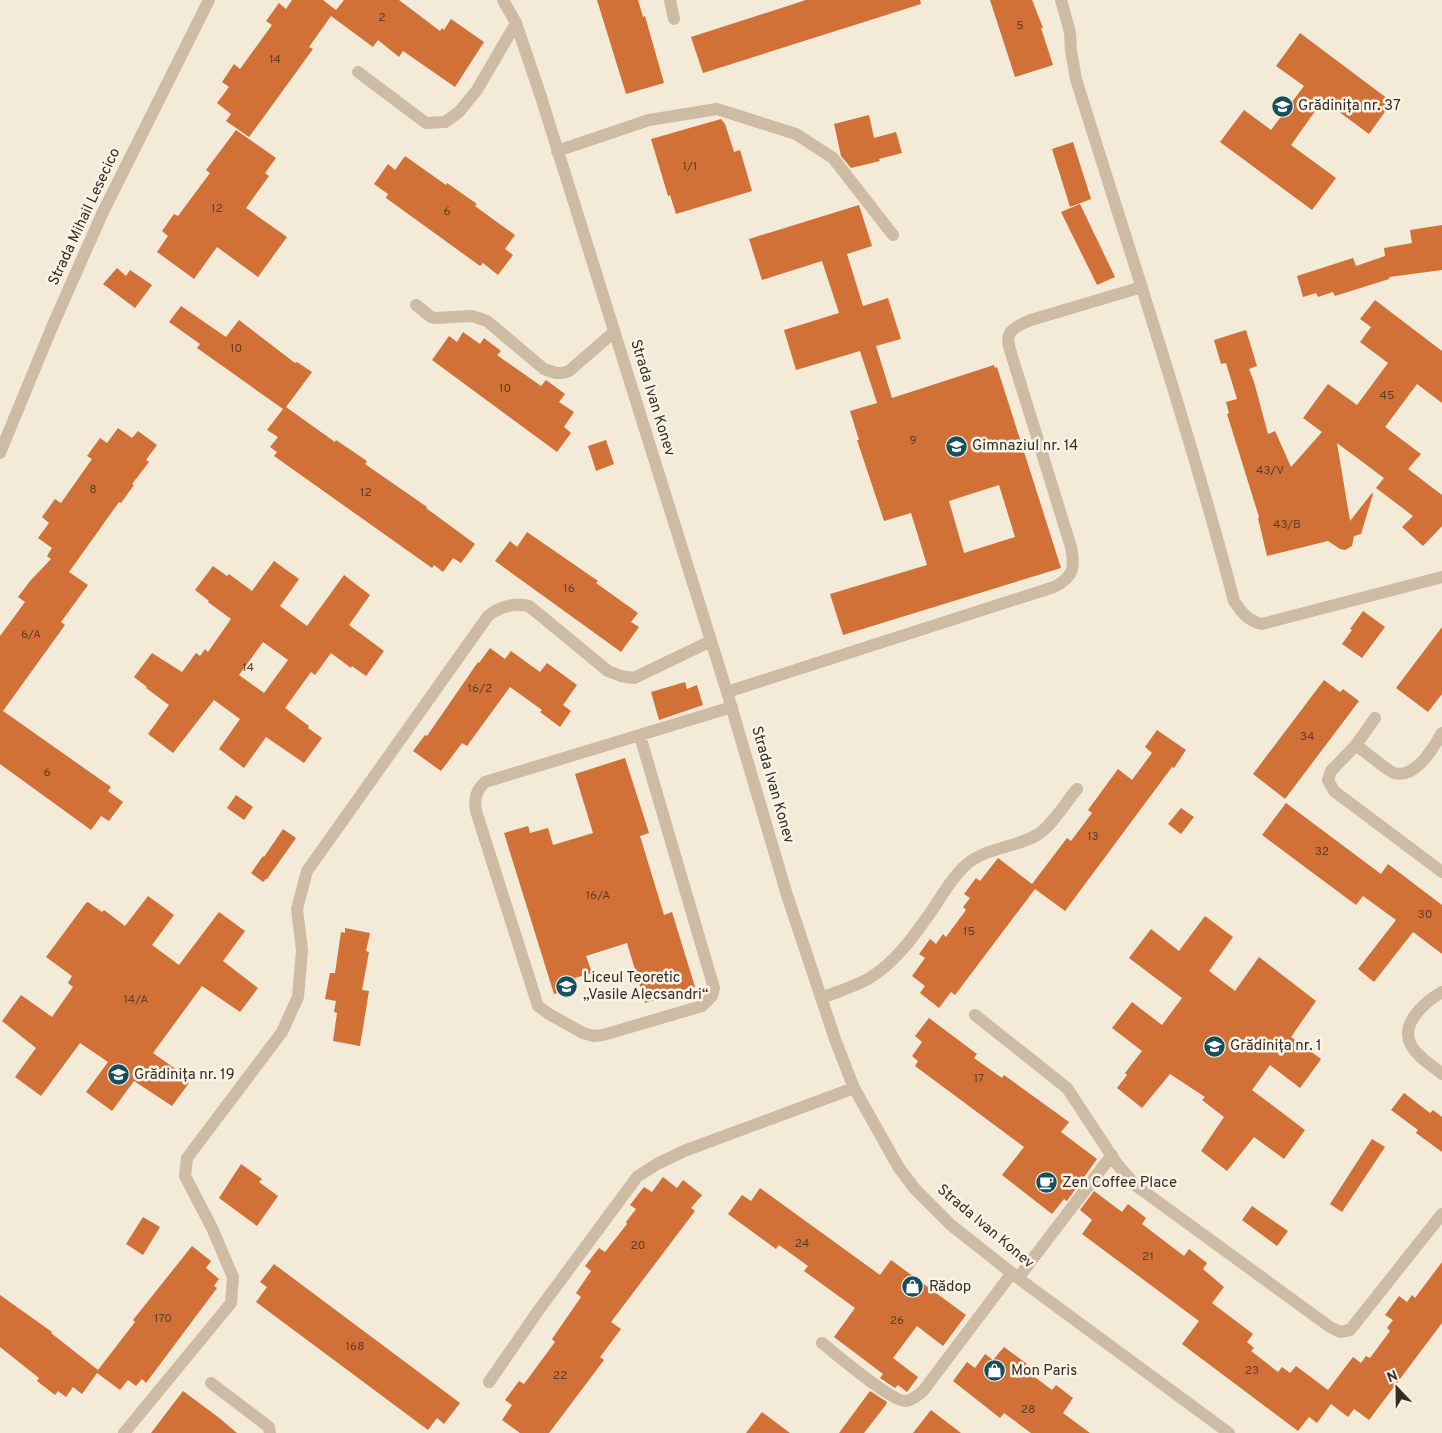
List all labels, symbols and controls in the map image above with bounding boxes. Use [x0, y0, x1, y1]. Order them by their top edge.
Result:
house number: 2 [378, 10, 386, 26]
house number: 5 [1016, 18, 1024, 34]
house number: 14 [269, 52, 281, 68]
school or university icon: Grădinița nr. 37 [1270, 94, 1294, 118]
place label: Grădinița nr. 37 [1298, 97, 1401, 116]
street label: Strada Mihail Lesecico [45, 145, 125, 289]
house number: 1/1 [683, 159, 697, 175]
house number: 12 [211, 201, 223, 217]
house number: 6 [443, 204, 451, 220]
street label: Strada Ivan Konev [625, 337, 679, 459]
house number: 10 [230, 341, 242, 357]
house number: 10 [499, 381, 511, 397]
house number: 45 [1380, 388, 1394, 404]
house number: 9 [909, 433, 917, 449]
school or university icon: Gimnaziul nr. 14 [944, 434, 968, 458]
place label: Gimnaziul nr. 14 [972, 437, 1078, 456]
house number: 43/V [1256, 463, 1284, 479]
house number: 8 [89, 482, 97, 498]
house number: 12 [360, 485, 372, 501]
house number: 43/B [1273, 517, 1301, 533]
house number: 16 [563, 581, 575, 597]
house number: 6/A [21, 627, 41, 643]
house number: 14 [242, 660, 254, 676]
house number: 16/2 [468, 681, 492, 697]
street label: Strada Ivan Konev [746, 724, 798, 846]
house number: 34 [1300, 729, 1314, 745]
house number: 6 [43, 765, 51, 781]
house number: 13 [1087, 829, 1099, 845]
house number: 32 [1315, 844, 1329, 860]
house number: 16/A [586, 888, 610, 904]
house number: 30 [1418, 907, 1432, 923]
house number: 15 [963, 924, 975, 940]
place label: Liceul Teoretic „Vasile Alecsandri“ [583, 969, 708, 1005]
school or university icon: Liceul Teoretic „Vasile Alecsandri“ [555, 975, 579, 999]
house number: 14/A [124, 992, 148, 1008]
school or university icon: Grădinița nr. 1 [1202, 1034, 1226, 1058]
place label: Grădinița nr. 1 [1230, 1037, 1322, 1056]
school or university icon: Grădinița nr. 19 [106, 1063, 130, 1087]
place label: Grădinița nr. 19 [134, 1066, 235, 1085]
house number: 17 [974, 1071, 984, 1087]
cafe icon: Zen Coffee Place [1034, 1171, 1058, 1195]
place label: Zen Coffee Place [1062, 1174, 1177, 1193]
street label: Strada Ivan Konev [933, 1181, 1038, 1273]
house number: 24 [795, 1236, 809, 1252]
house number: 20 [630, 1238, 646, 1254]
house number: 21 [1142, 1249, 1154, 1265]
shop icon: Rădop [901, 1275, 925, 1299]
place label: Rădop [929, 1278, 971, 1297]
house number: 170 [154, 1311, 172, 1327]
house number: 26 [890, 1313, 904, 1329]
house number: 168 [346, 1339, 364, 1355]
shop icon: Mon Paris [983, 1359, 1007, 1383]
place label: Mon Paris [1011, 1362, 1077, 1381]
house number: 23 [1245, 1363, 1259, 1379]
north arrow [1372, 1363, 1422, 1413]
house number: 22 [553, 1368, 567, 1384]
text: N [1385, 1368, 1401, 1387]
house number: 28 [1021, 1402, 1035, 1418]

